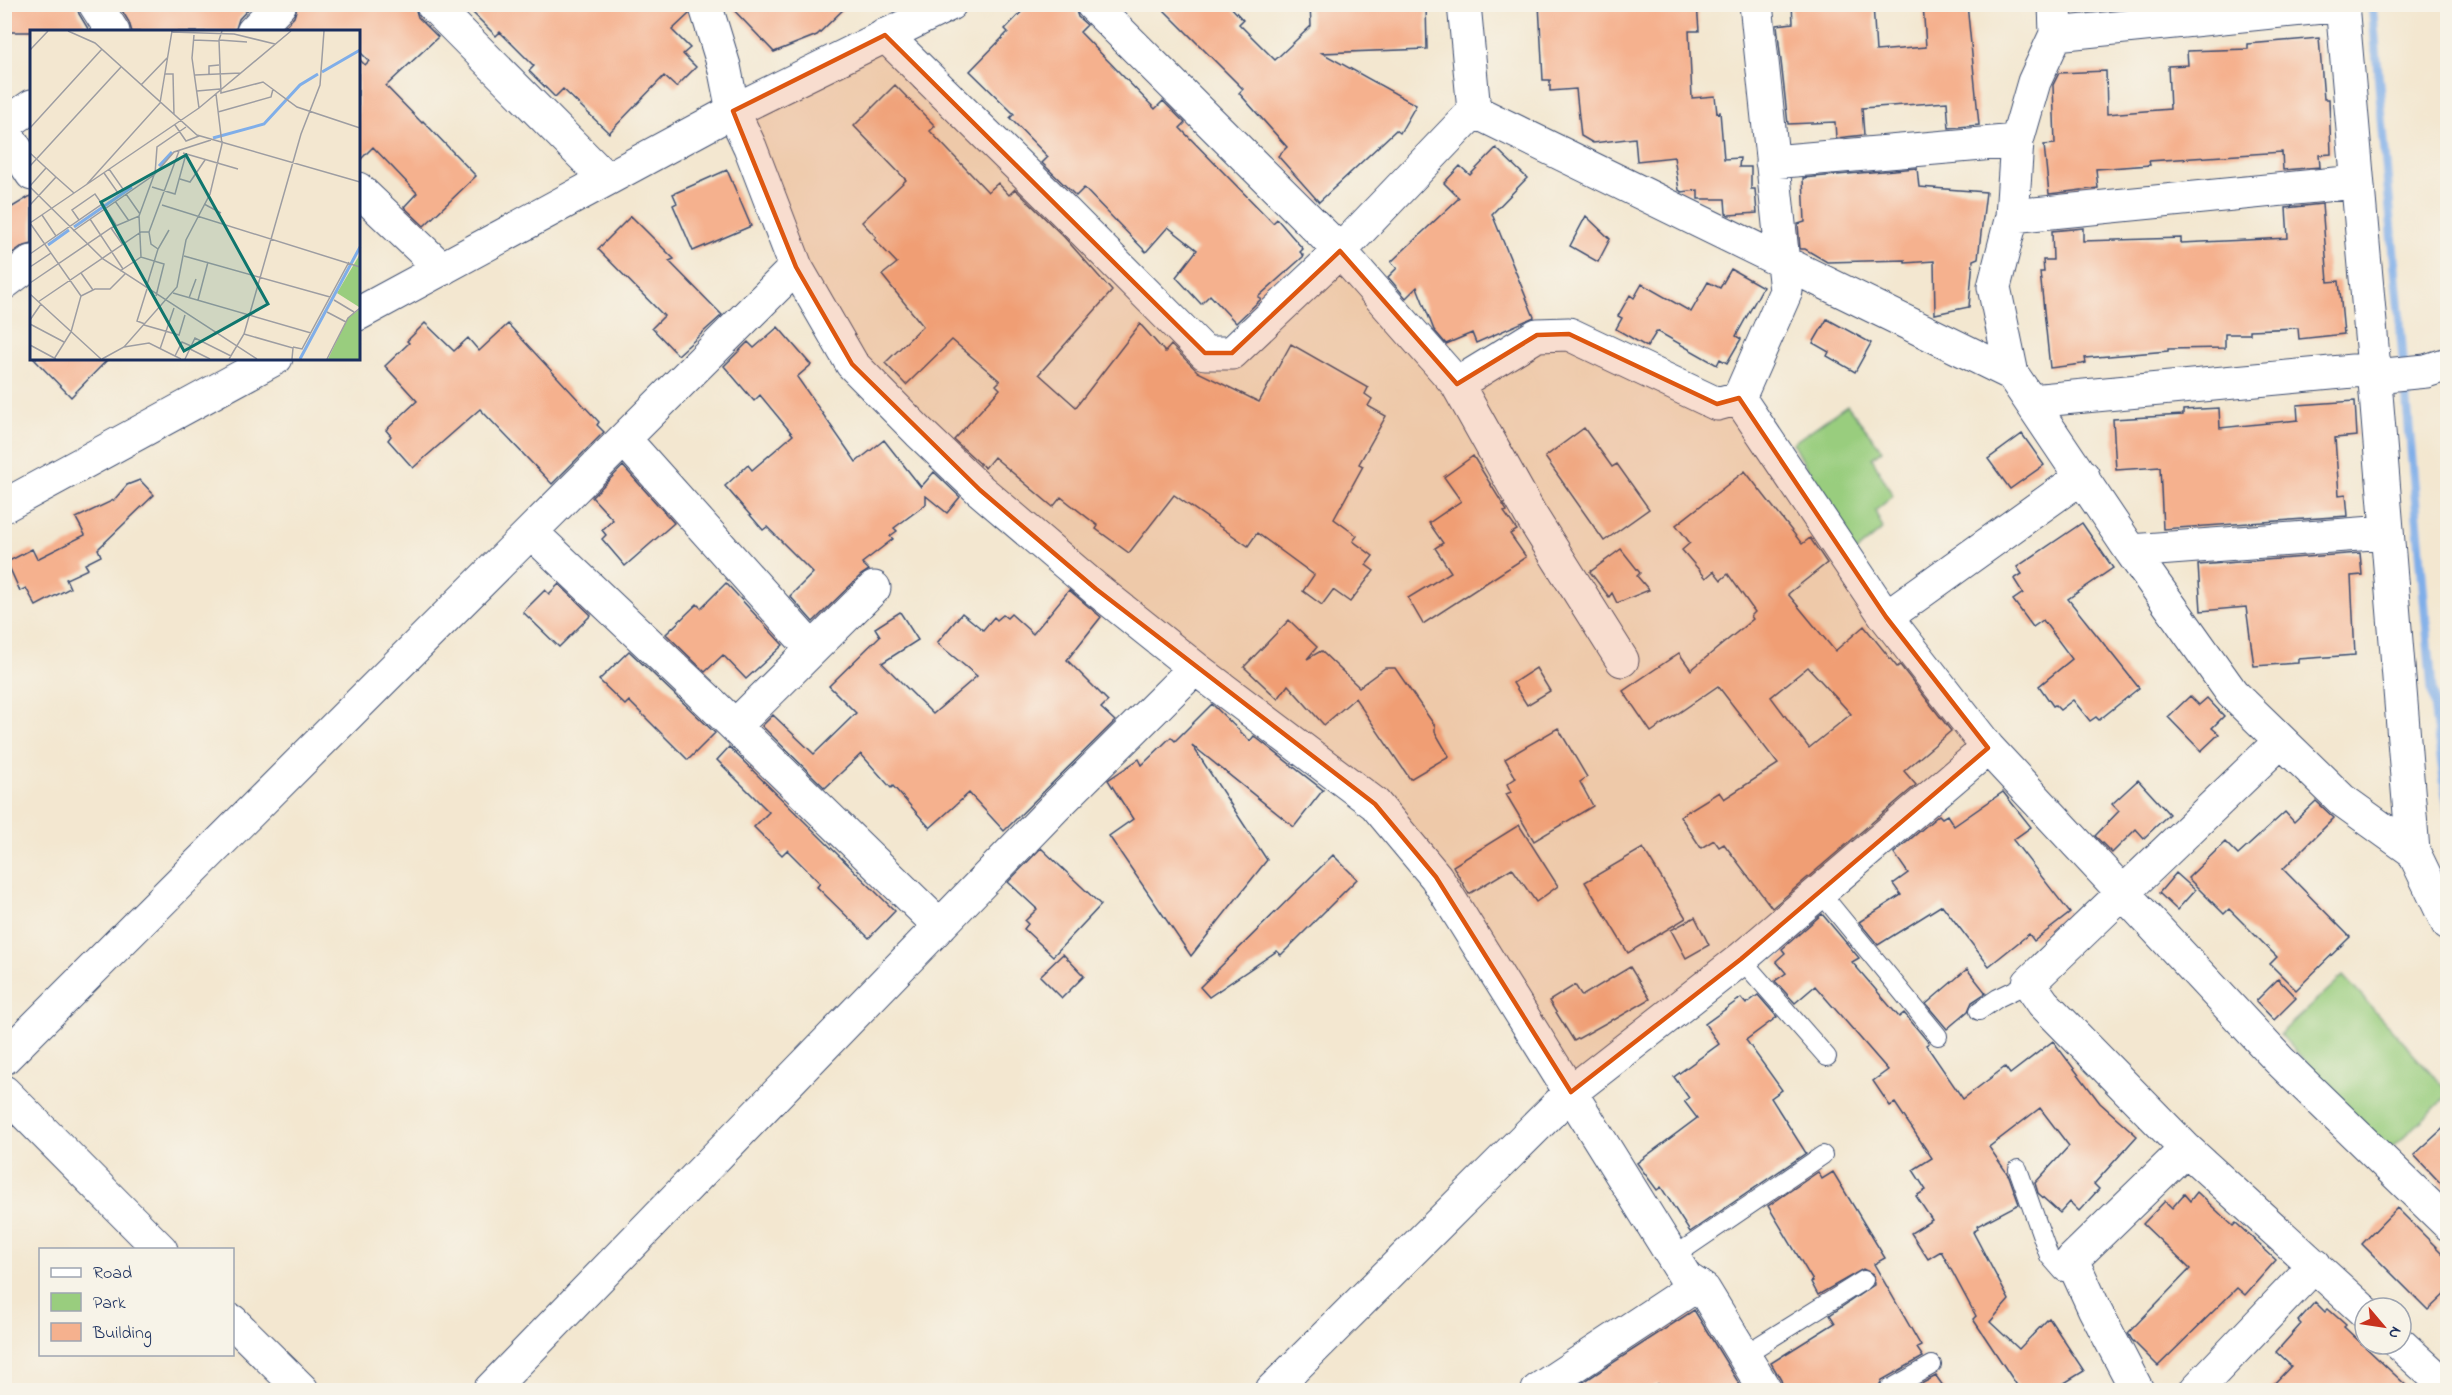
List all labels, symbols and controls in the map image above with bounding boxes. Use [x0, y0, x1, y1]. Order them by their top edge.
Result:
inset map [30, 30, 360, 360]
legend [39, 1248, 234, 1356]
text: Road [93, 1261, 132, 1287]
text: Park [93, 1291, 126, 1317]
north arrow [2353, 1296, 2413, 1356]
text: Building [92, 1321, 152, 1348]
text: N [2381, 1322, 2407, 1343]

